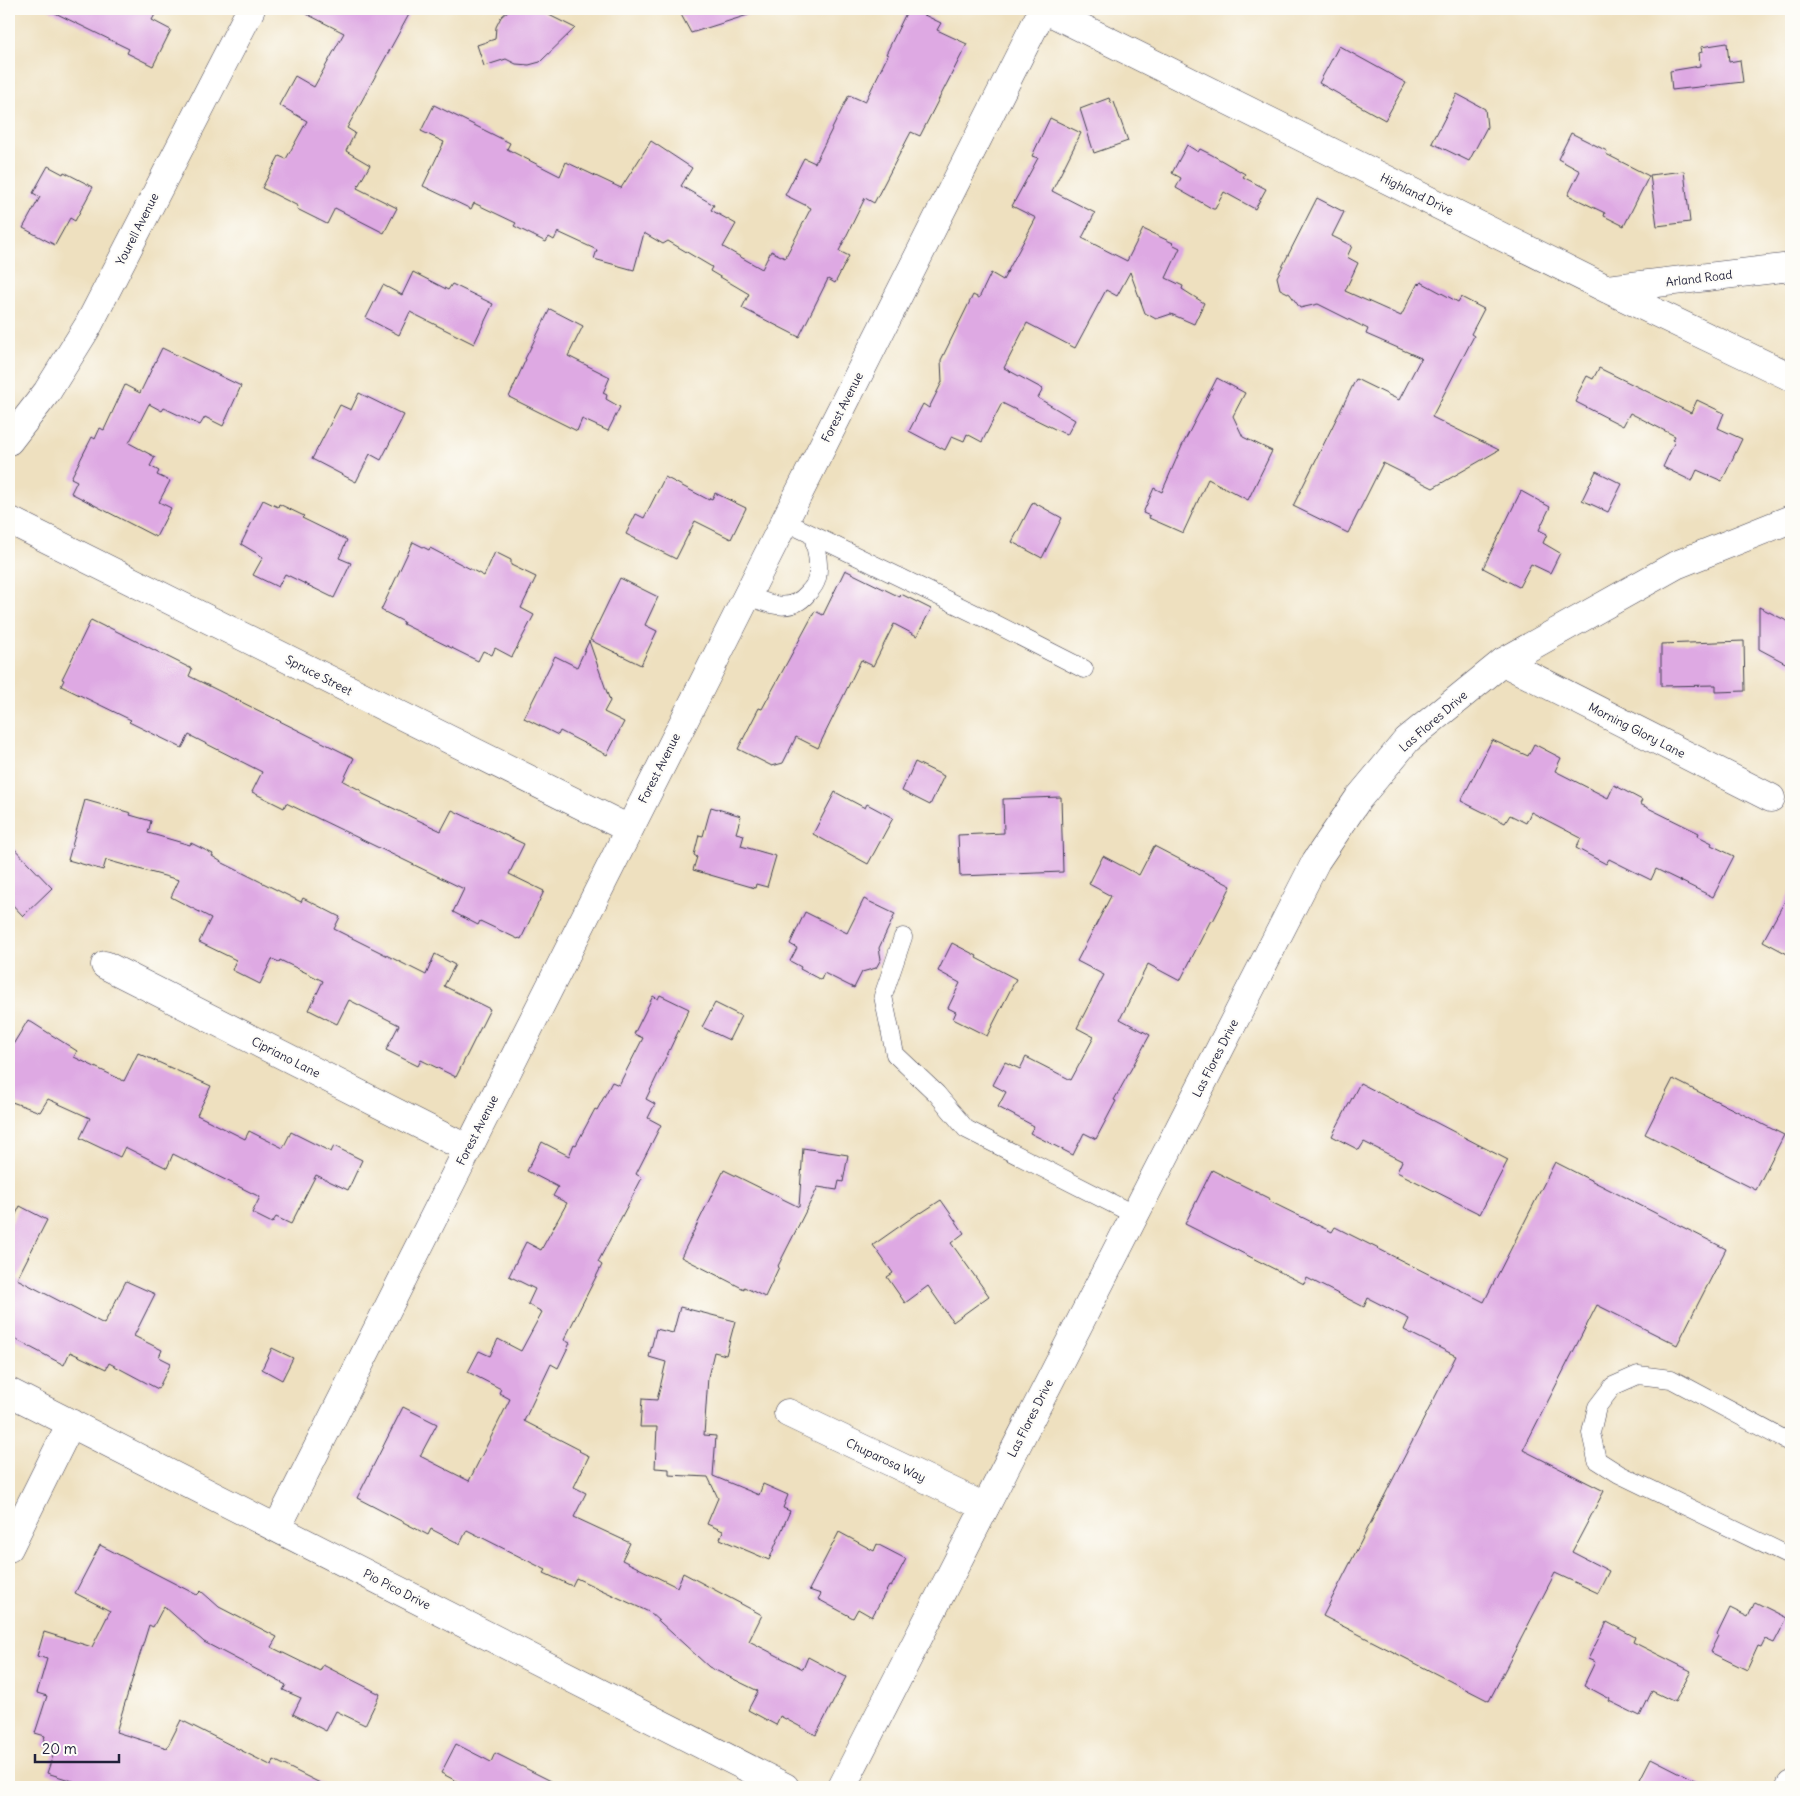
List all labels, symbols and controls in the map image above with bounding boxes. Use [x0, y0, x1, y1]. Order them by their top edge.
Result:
street label: Highland Drive [1378, 170, 1456, 218]
street label: Yourell Avenue [112, 190, 162, 268]
street label: Arland Road [1665, 266, 1733, 290]
street label: Forest Avenue [818, 369, 866, 445]
street label: Spruce Street [283, 652, 355, 698]
street label: Las Flores Drive [1396, 687, 1470, 755]
street label: Morning Glory Lane [1586, 699, 1688, 761]
street label: Forest Avenue [635, 730, 683, 806]
street label: Las Flores Drive [1189, 1016, 1241, 1100]
street label: Cipriano Lane [249, 1033, 323, 1081]
street label: Forest Avenue [453, 1092, 501, 1168]
street label: Las Flores Drive [1004, 1376, 1056, 1460]
street label: Chuparosa Way [844, 1435, 928, 1485]
street label: Pio Pico Drive [361, 1566, 433, 1612]
scale bar [35, 1731, 119, 1763]
text: 20 m [42, 1739, 77, 1758]

